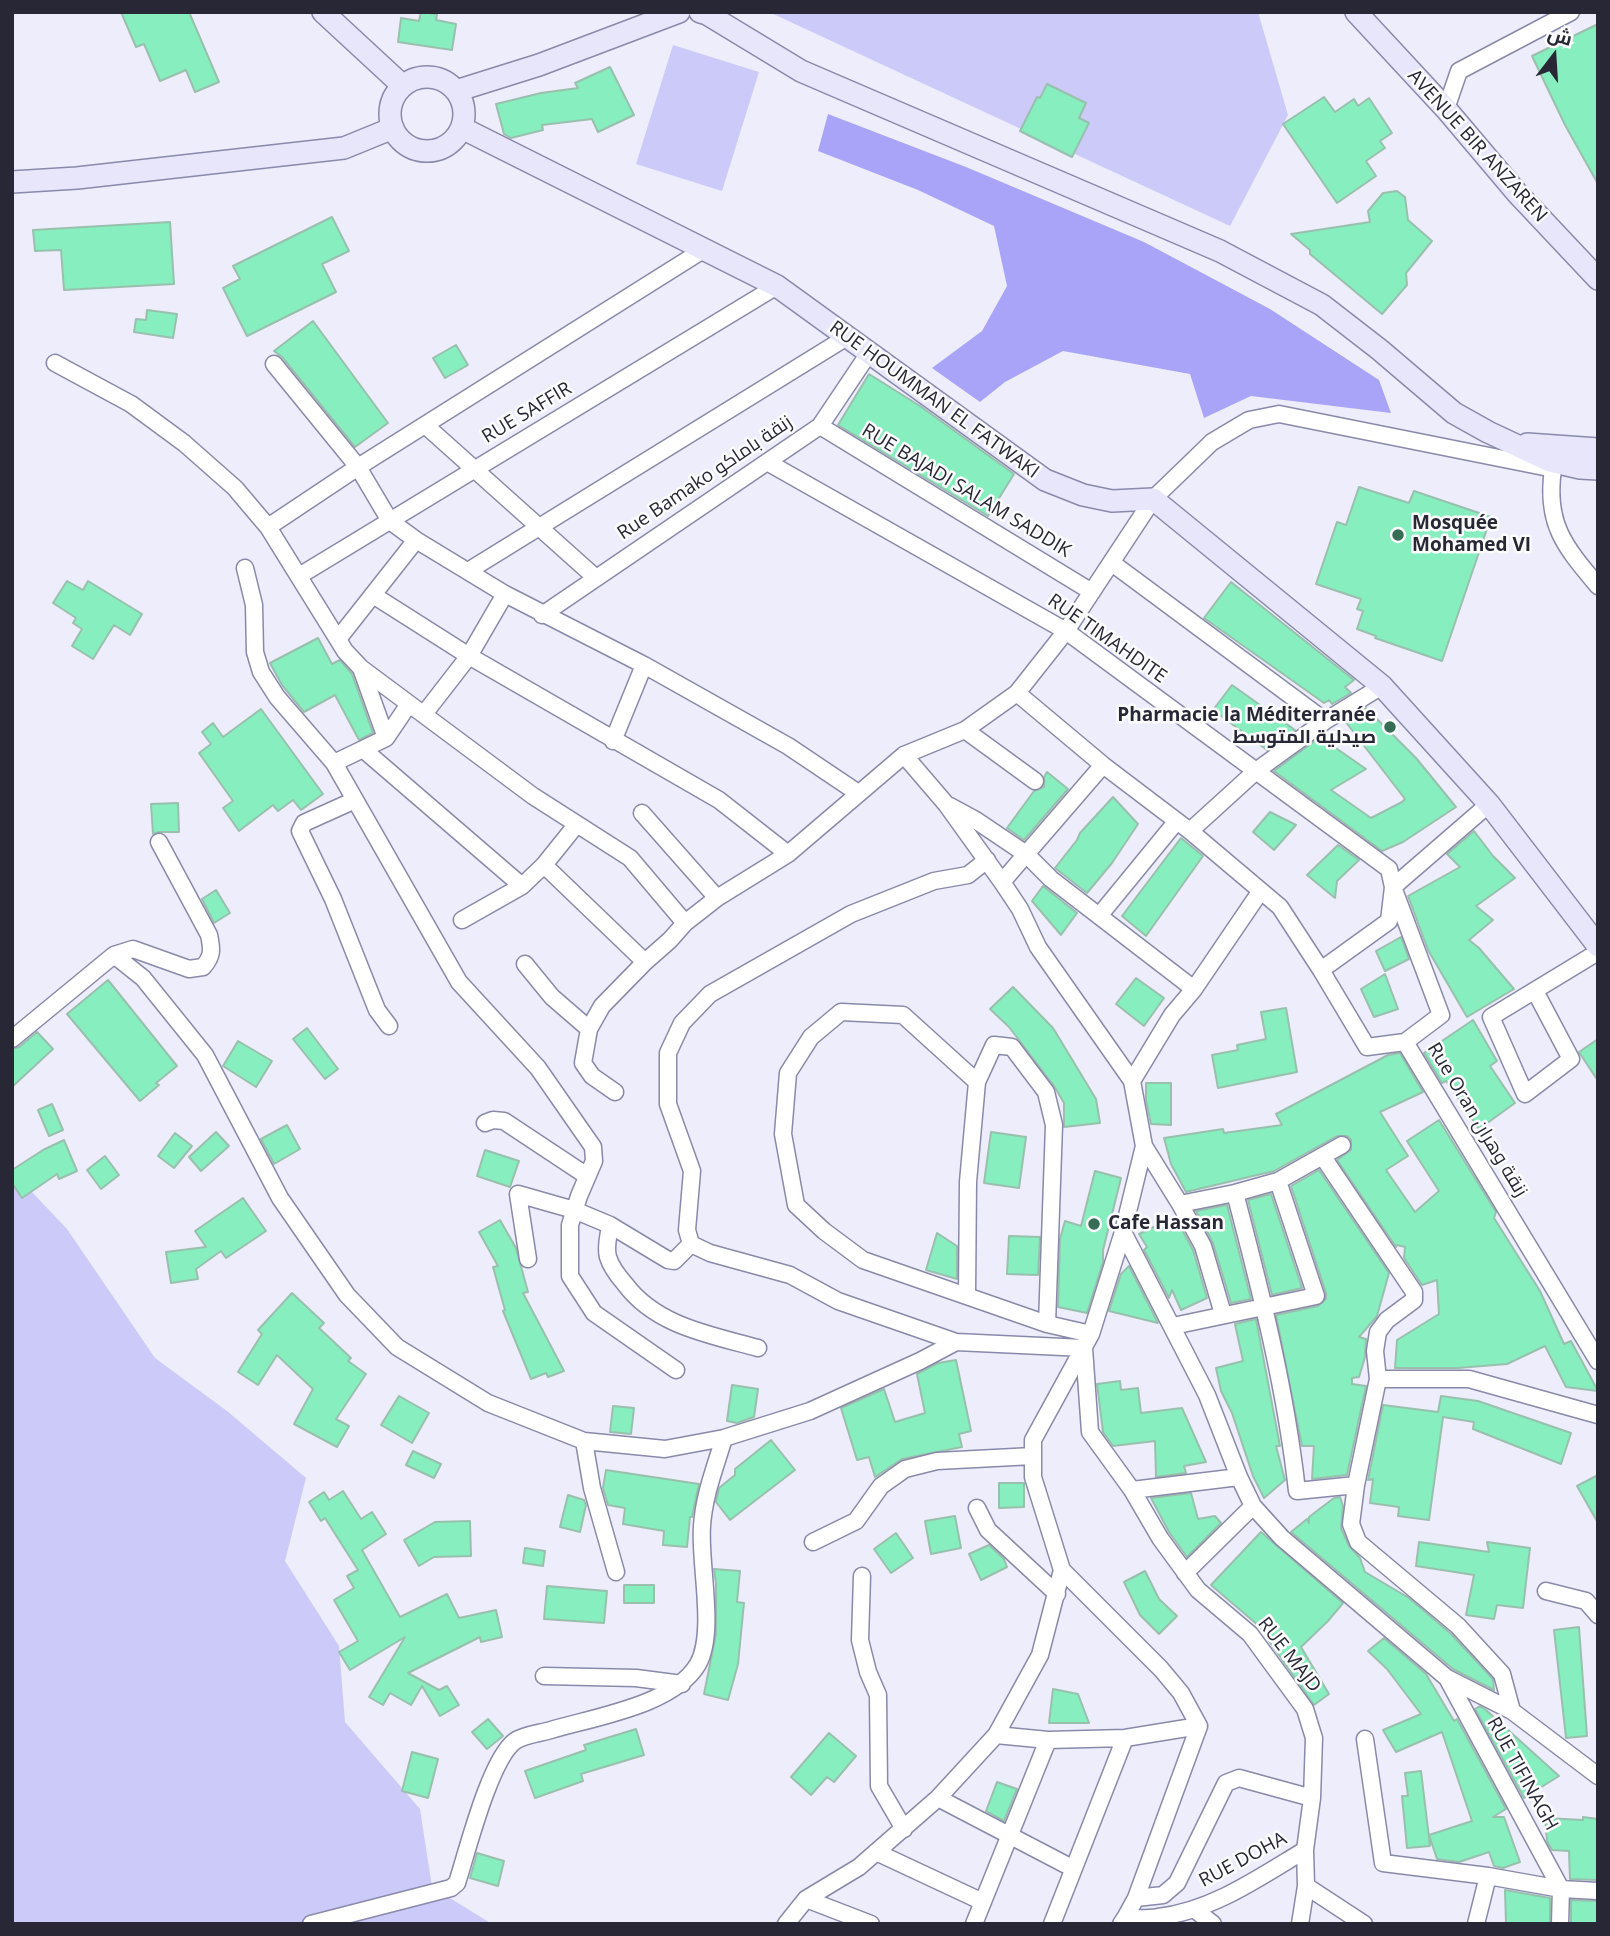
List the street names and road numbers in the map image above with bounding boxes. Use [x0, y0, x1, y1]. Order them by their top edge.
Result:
street label: AVENUE BIR ANZAREN [1402, 65, 1552, 227]
street label: RUE HOUMMAN EL FATWAKI [825, 316, 1043, 484]
street label: RUE SAFFIR [478, 377, 576, 449]
street label: Rue Bamako زنقة باماكو [613, 411, 797, 545]
street label: RUE BAJADI SALAM SADDIK [857, 419, 1075, 563]
street label: RUE TIMAHDITE [1043, 589, 1171, 689]
street label: Rue Oran زنقة وهران [1422, 1039, 1532, 1201]
street label: RUE MAJD [1253, 1613, 1325, 1697]
street label: RUE TIFINAGH [1481, 1713, 1563, 1835]
street label: RUE DOHA [1195, 1827, 1291, 1893]

